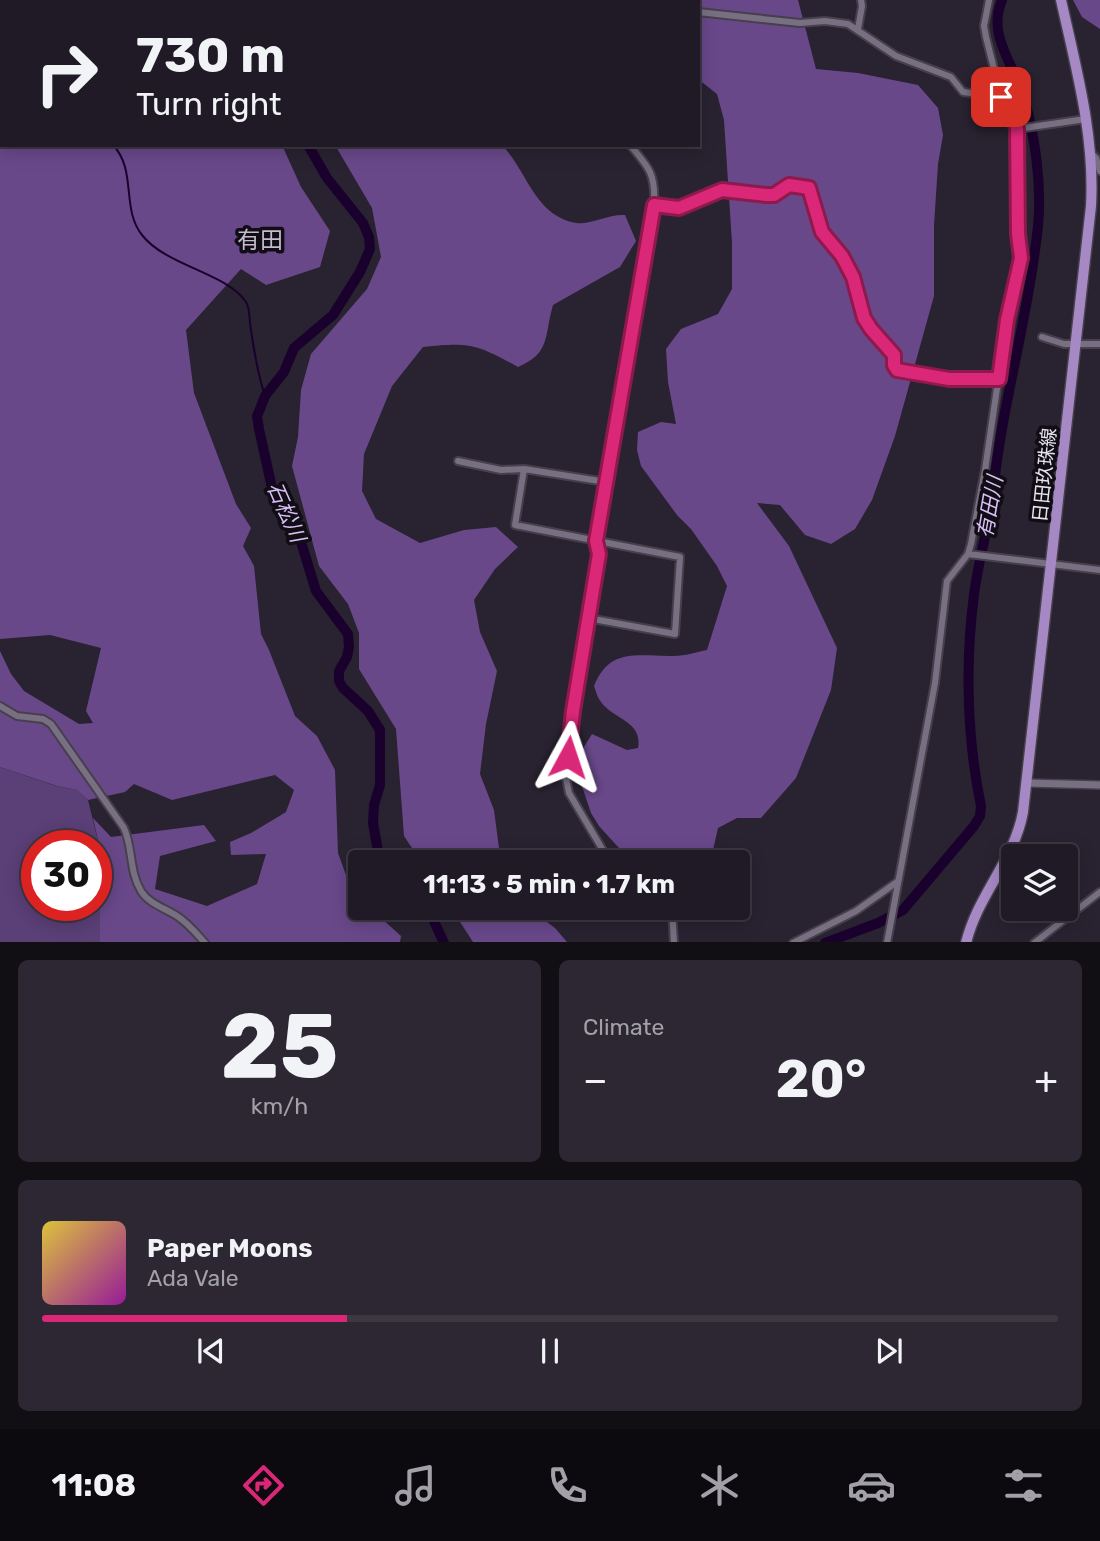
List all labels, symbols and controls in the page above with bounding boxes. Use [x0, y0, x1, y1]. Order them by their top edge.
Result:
text: 730 m [136, 26, 285, 84]
icon: right [21, 28, 112, 119]
pin [971, 67, 1031, 127]
icon: arrive [982, 78, 1020, 116]
text: Turn right [136, 85, 281, 123]
district label: 有田 [237, 226, 283, 254]
street label: 日田玖珠線 [1028, 427, 1061, 524]
water label: 有田川 [972, 472, 1008, 540]
water label: 石松川 [262, 478, 312, 547]
position arrow [531, 720, 605, 794]
speed limit sign: 30 [21, 830, 112, 921]
map controls [1001, 844, 1078, 921]
button: layers [1001, 844, 1078, 921]
text: 11:13 · 5 min · 1.7 km [423, 869, 675, 900]
text: 25 [221, 992, 338, 1100]
text: Climate [583, 1013, 664, 1041]
text: 20° [776, 1048, 866, 1110]
text: − [583, 1057, 608, 1103]
text: + [1034, 1057, 1058, 1103]
text: km/h [251, 1092, 308, 1120]
text: Paper Moons [147, 1233, 313, 1264]
text: Ada Vale [147, 1264, 239, 1292]
icon: previous [192, 1332, 230, 1370]
icon: pause [531, 1332, 569, 1370]
icon: next [870, 1332, 908, 1370]
icon: directions [239, 1461, 288, 1510]
icon: music [391, 1461, 440, 1510]
icon: phone [543, 1461, 592, 1510]
icon: climate [695, 1461, 744, 1510]
icon: car [847, 1461, 896, 1510]
icon: filters [999, 1461, 1048, 1510]
text: 11:08 [52, 1466, 136, 1504]

